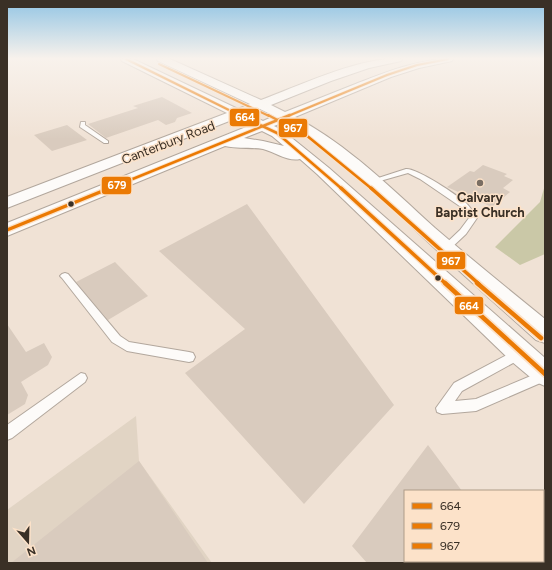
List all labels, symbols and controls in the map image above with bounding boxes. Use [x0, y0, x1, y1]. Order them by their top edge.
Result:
line badge: 664 [229, 108, 260, 127]
text: 664 [235, 111, 255, 124]
street label: Canterbury Road [119, 118, 217, 167]
line badge: 967 [278, 118, 308, 138]
text: 967 [284, 122, 302, 135]
line badge: 679 [101, 176, 132, 195]
marker: Calvary Baptist Church [475, 178, 485, 188]
text: 679 [108, 179, 126, 192]
place label: Calvary Baptist Church [435, 190, 525, 220]
unlabelled marker [66, 199, 76, 209]
line badge: 967 [436, 251, 466, 270]
text: 967 [442, 255, 460, 268]
unlabelled marker [433, 273, 443, 283]
line badge: 664 [454, 296, 484, 315]
text: 664 [459, 300, 479, 313]
legend [404, 490, 544, 562]
text: 664 [440, 499, 462, 513]
text: 679 [440, 519, 460, 533]
north arrow [8, 522, 48, 562]
text: 967 [440, 539, 461, 553]
text: N [25, 543, 37, 558]

